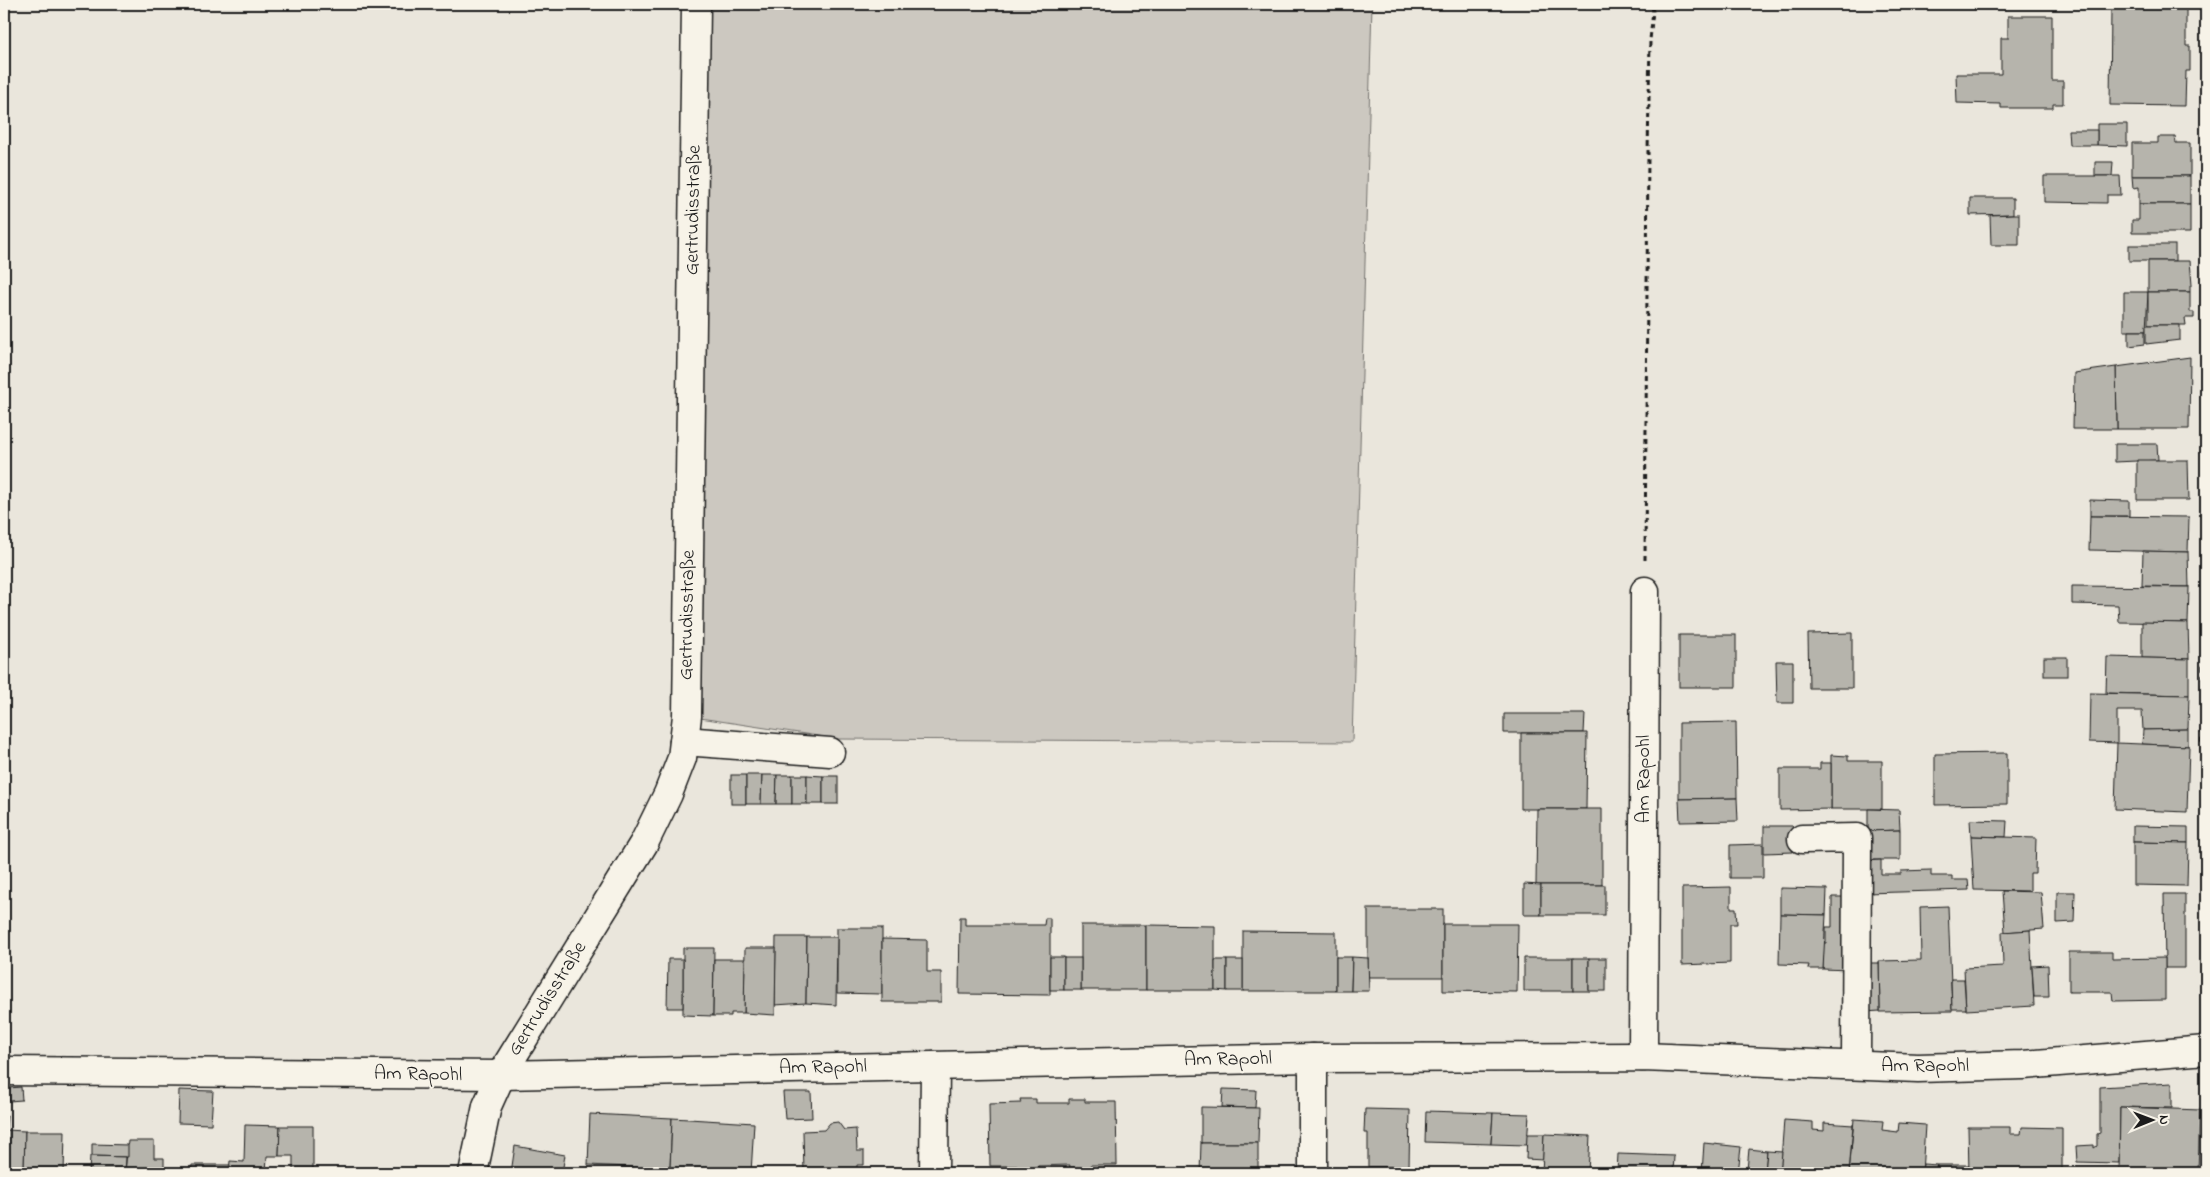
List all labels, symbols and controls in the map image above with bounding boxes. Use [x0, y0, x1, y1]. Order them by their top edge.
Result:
street label: Gertrudisstraße [678, 145, 710, 275]
street label: Gertrudisstraße [672, 550, 704, 680]
street label: Am Rapohl [1630, 735, 1659, 823]
street label: Gertrudisstraße [501, 936, 595, 1062]
street label: Am Rapohl [1184, 1045, 1272, 1075]
street label: Am Rapohl [1881, 1052, 1969, 1081]
street label: Am Rapohl [779, 1053, 867, 1083]
street label: Am Rapohl [374, 1060, 462, 1090]
north arrow [2128, 1094, 2178, 1144]
text: N [2153, 1115, 2174, 1125]

